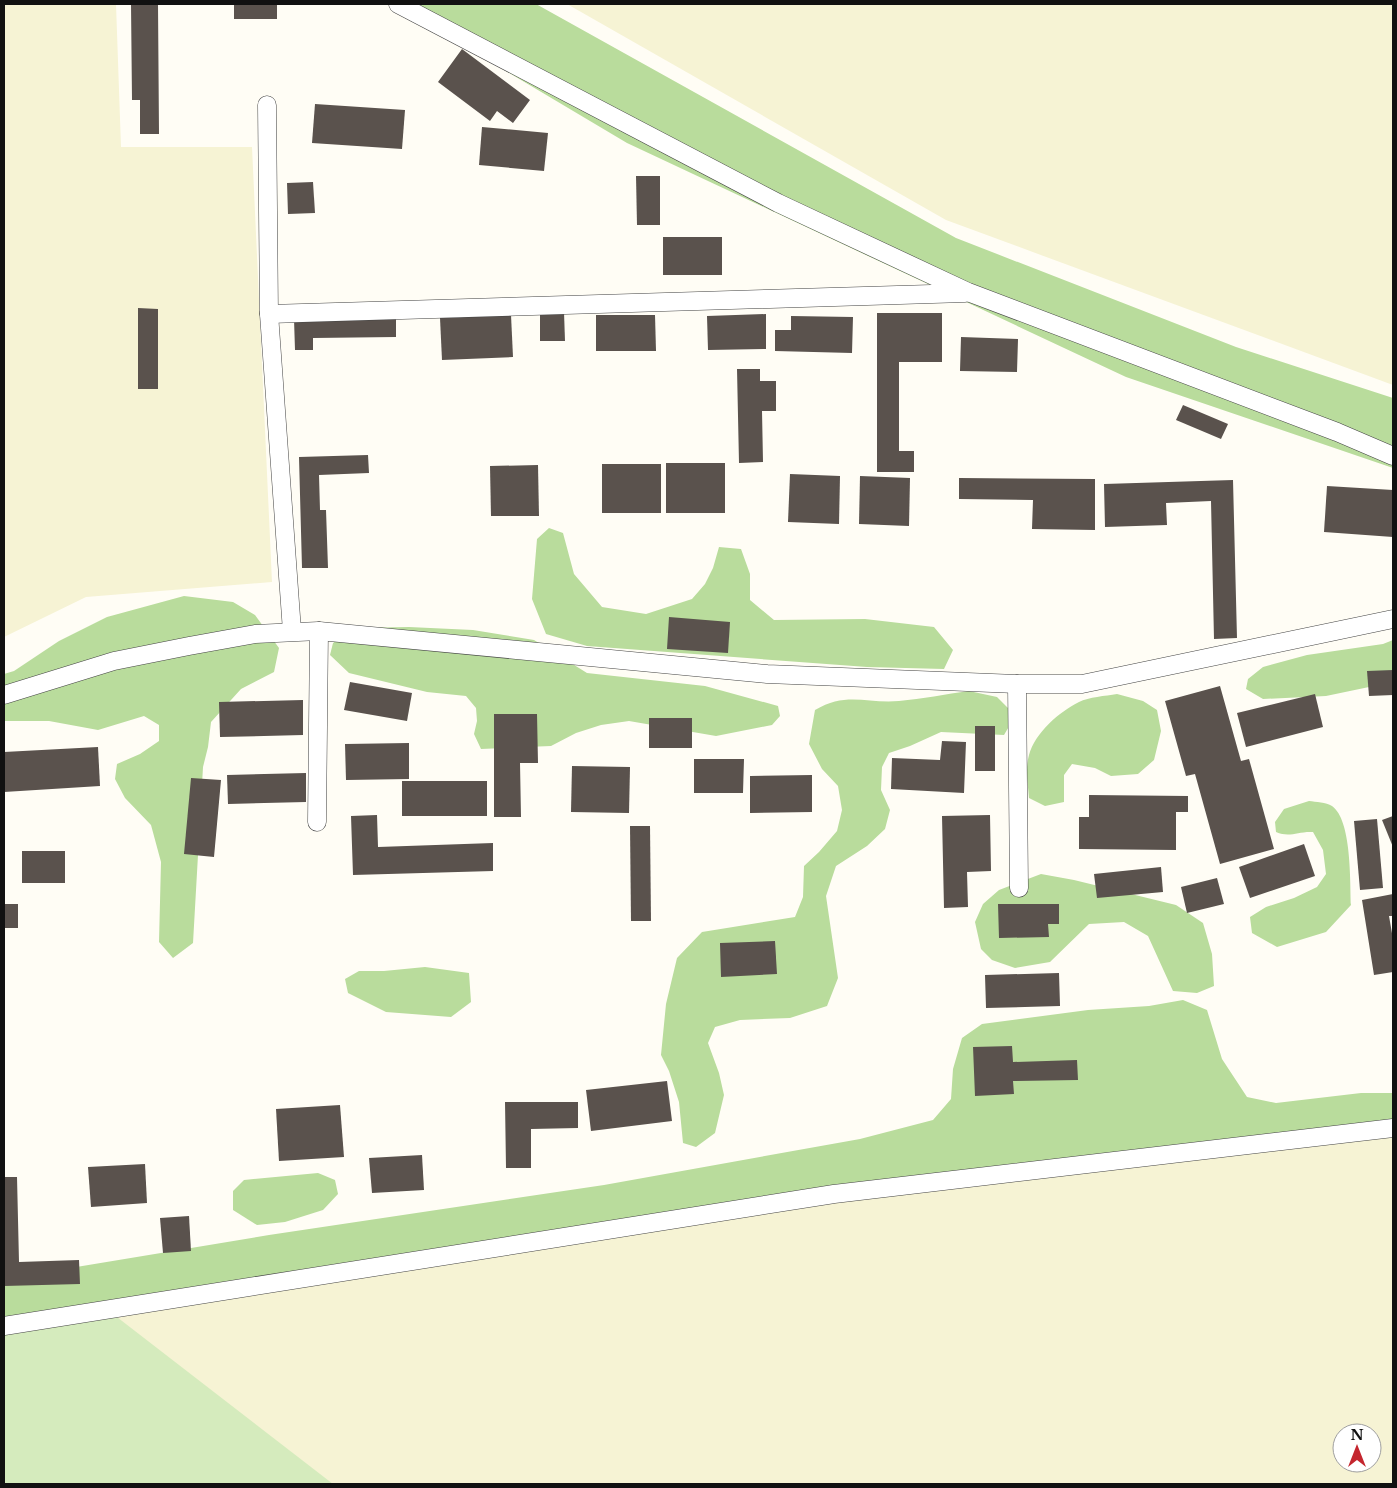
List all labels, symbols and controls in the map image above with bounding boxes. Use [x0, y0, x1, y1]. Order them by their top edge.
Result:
north arrow [1332, 1423, 1382, 1473]
text: N [1350, 1426, 1364, 1444]

